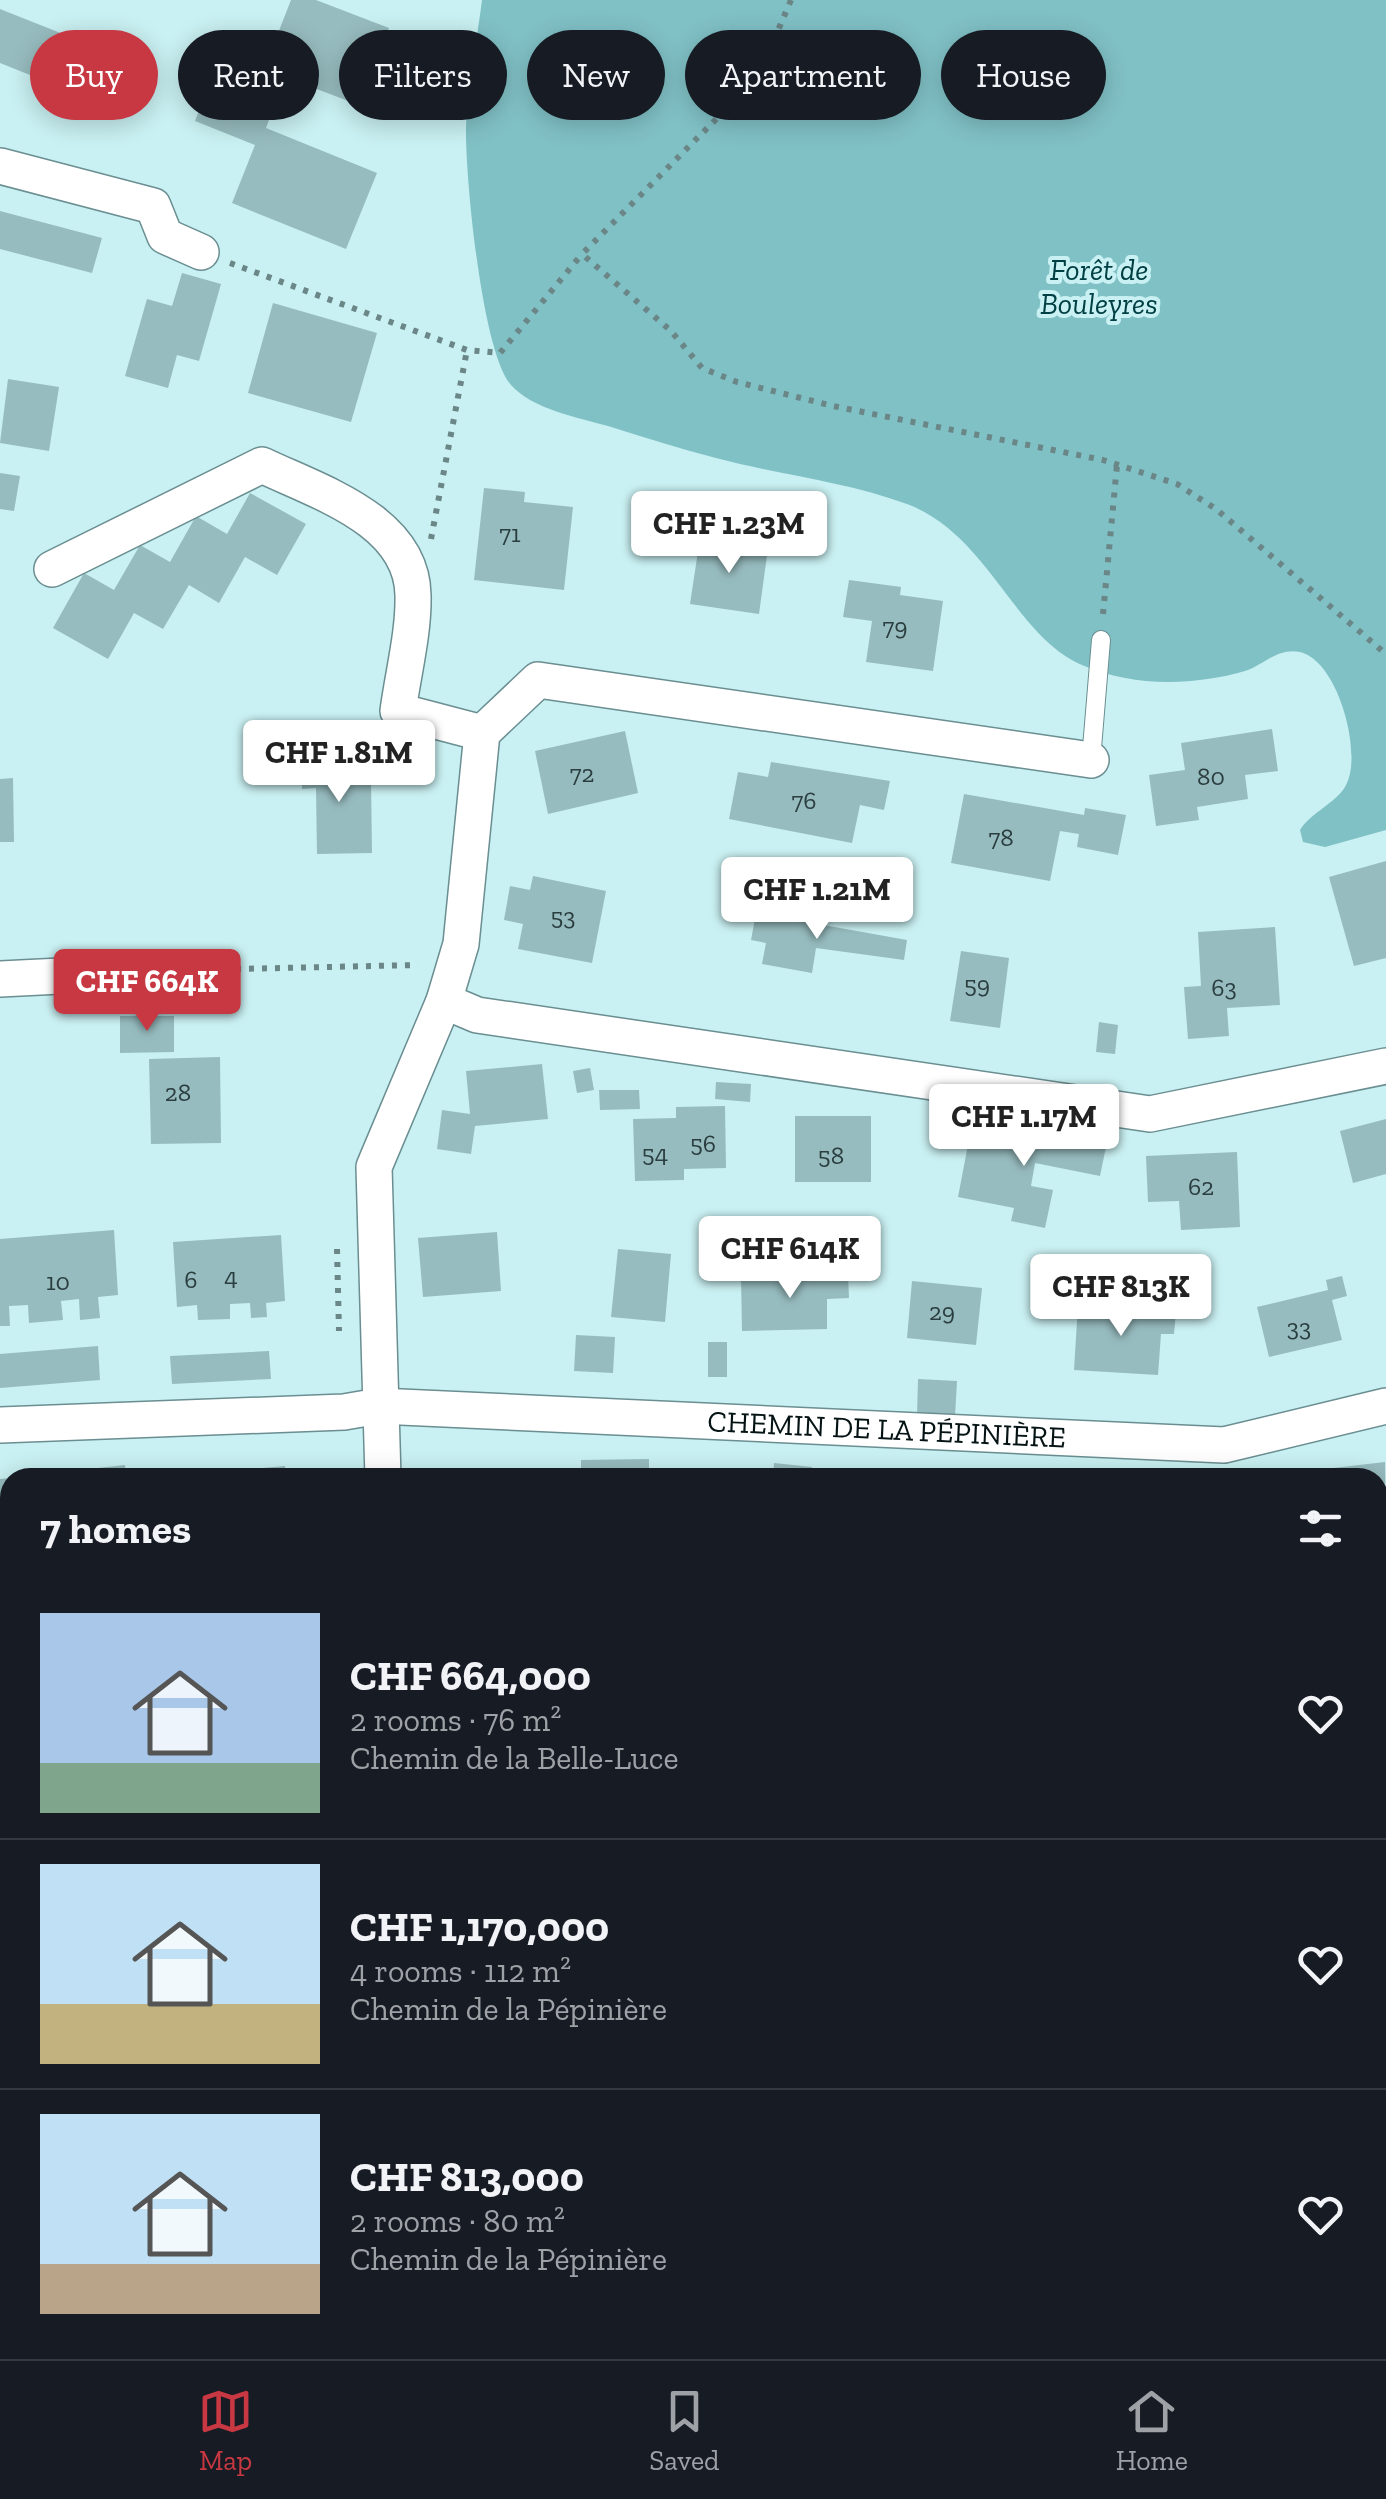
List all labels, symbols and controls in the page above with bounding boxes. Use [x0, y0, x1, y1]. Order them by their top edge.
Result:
chip: Buy [30, 30, 158, 120]
chip: Rent [178, 30, 319, 120]
chip: Filters [339, 30, 507, 120]
chip: New [527, 30, 665, 120]
chip: Apartment [685, 30, 921, 120]
chip: House [941, 30, 1106, 120]
park label: Forêt de Bouleyres [1040, 252, 1158, 322]
pin: CHF 1.23M [615, 491, 843, 576]
text: CHF 1.23M [653, 504, 805, 542]
house number: 71 [499, 518, 521, 548]
house number: 79 [882, 611, 908, 641]
pin: CHF 1.81M [225, 720, 453, 805]
text: CHF 1.81M [265, 733, 413, 771]
house number: 72 [570, 758, 594, 788]
house number: 80 [1197, 761, 1225, 791]
house number: 76 [791, 785, 817, 815]
house number: 78 [988, 822, 1014, 852]
pin: CHF 1.21M [703, 857, 931, 942]
text: CHF 1.21M [743, 870, 891, 908]
house number: 53 [550, 901, 576, 931]
pin: CHF 664K [44, 949, 250, 1034]
text: CHF 664K [76, 962, 218, 1000]
house number: 59 [964, 969, 990, 999]
house number: 63 [1211, 972, 1237, 1002]
house number: 28 [165, 1077, 191, 1107]
pin: CHF 1.17M [910, 1084, 1138, 1169]
text: CHF 1.17M [951, 1097, 1097, 1135]
house number: 56 [690, 1128, 716, 1158]
house number: 54 [642, 1138, 668, 1168]
house number: 58 [818, 1140, 844, 1170]
house number: 62 [1188, 1171, 1214, 1201]
pin: CHF 614K [687, 1216, 893, 1301]
text: CHF 614K [721, 1229, 859, 1267]
pin: CHF 813K [1018, 1254, 1224, 1339]
house number: 4 [224, 1261, 238, 1291]
house number: 6 [184, 1264, 198, 1294]
house number: 10 [46, 1266, 70, 1296]
text: CHF 813K [1052, 1267, 1190, 1305]
house number: 29 [929, 1296, 955, 1326]
house number: 33 [1287, 1312, 1311, 1342]
street label: CHEMIN DE LA PÉPINIÈRE [707, 1403, 1067, 1456]
icon: filters [1293, 1501, 1348, 1556]
text: 7 homes [40, 1503, 191, 1554]
text: CHF 664,000 [350, 1650, 591, 1701]
icon: home [120, 1653, 240, 1773]
icon: heart [1293, 1686, 1348, 1741]
text: 2 rooms · 76 m² [350, 1701, 561, 1739]
text: Chemin de la Belle-Luce [350, 1739, 679, 1777]
text: CHF 1,170,000 [350, 1901, 609, 1952]
icon: home [120, 1904, 240, 2024]
icon: heart [1293, 1937, 1348, 1992]
text: 4 rooms · 112 m² [350, 1952, 571, 1990]
text: Chemin de la Pépinière [350, 1990, 667, 2028]
text: CHF 813,000 [350, 2151, 584, 2202]
icon: home [120, 2154, 240, 2274]
icon: heart [1293, 2187, 1348, 2242]
text: 2 rooms · 80 m² [350, 2202, 565, 2240]
text: Chemin de la Pépinière [350, 2240, 667, 2278]
tab: Map [198, 2384, 253, 2477]
tab: Saved [649, 2384, 719, 2477]
tab: Home [1116, 2384, 1188, 2477]

